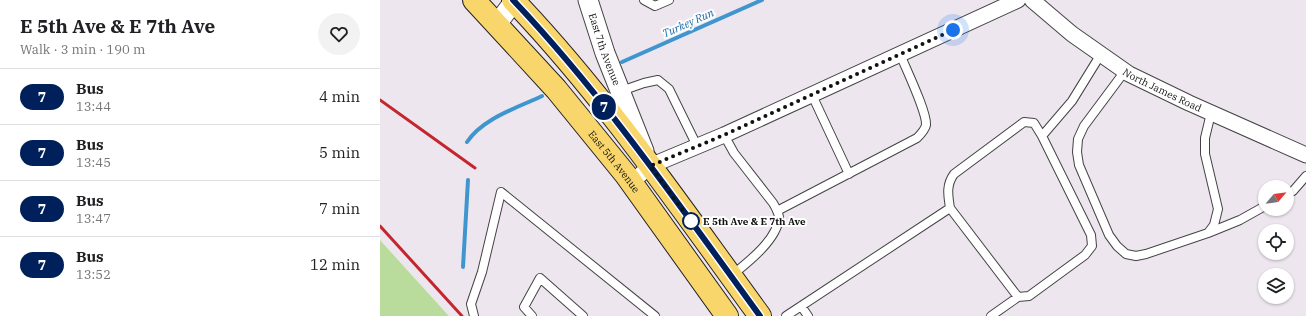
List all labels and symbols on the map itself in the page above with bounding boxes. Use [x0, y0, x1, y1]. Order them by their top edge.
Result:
water label: Turkey Run [660, 5, 717, 41]
street label: East 7th Avenue [586, 11, 624, 87]
your location [943, 20, 963, 40]
street label: North James Road [1120, 65, 1204, 114]
line badge: 7 [591, 94, 617, 120]
street label: East 5th Avenue [586, 128, 643, 195]
north arrow [1258, 180, 1294, 216]
marker: E 5th Ave & E 7th Ave [682, 212, 700, 230]
place label: E 5th Ave & E 7th Ave [703, 215, 806, 228]

